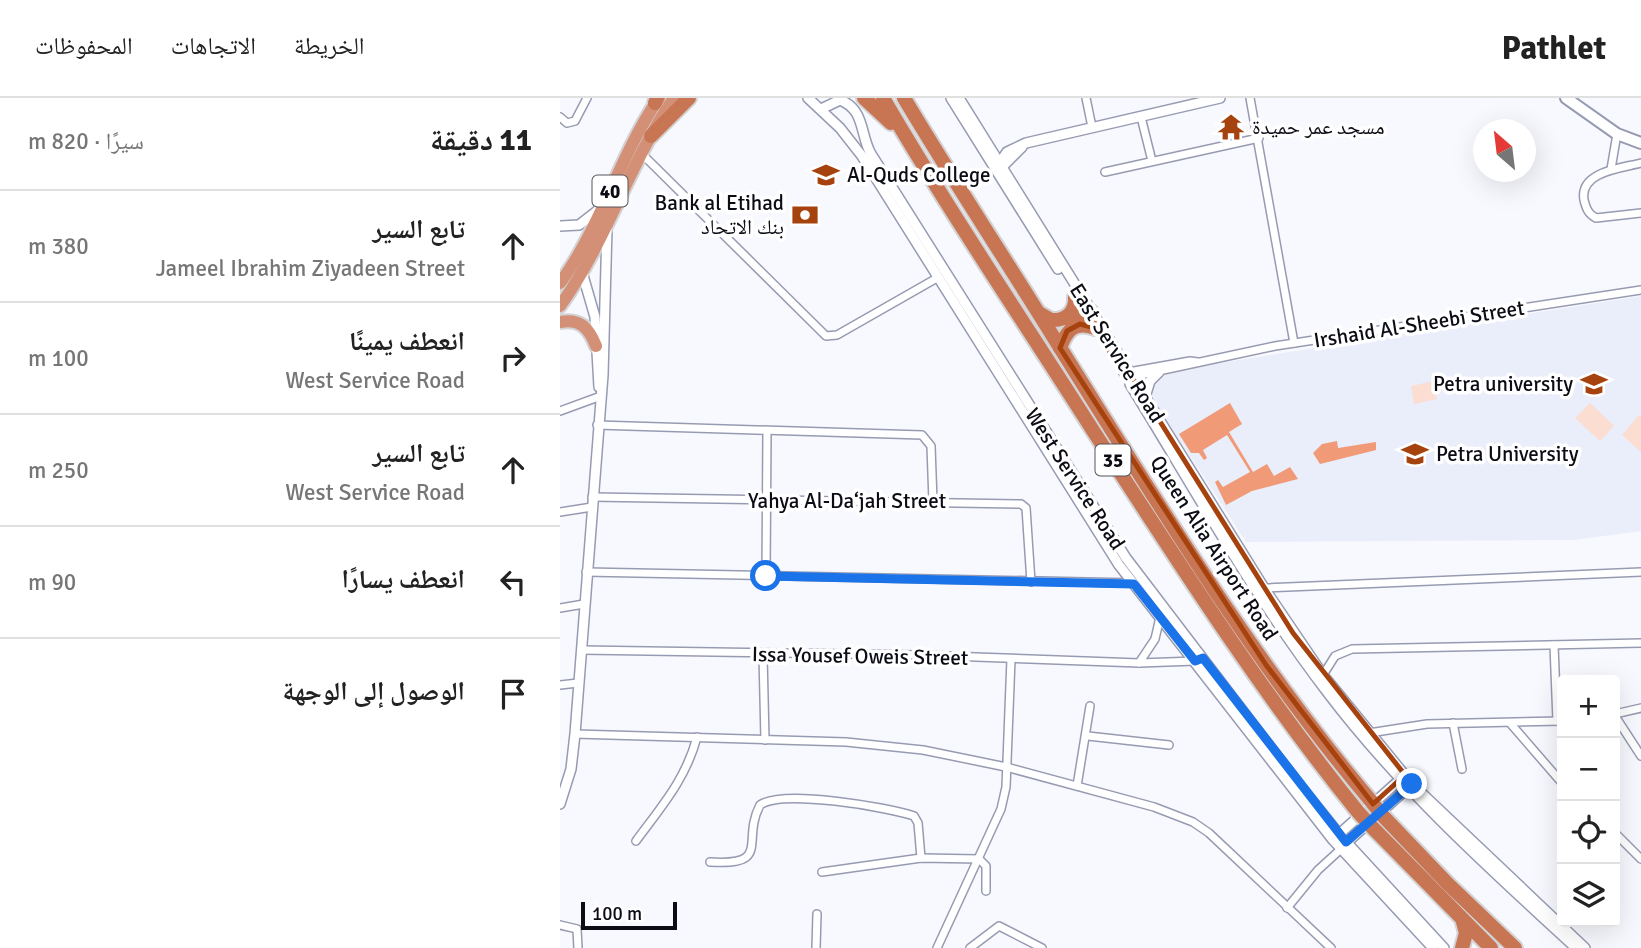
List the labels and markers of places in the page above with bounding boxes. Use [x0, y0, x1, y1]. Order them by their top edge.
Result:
temple icon: مسجد عمر حميدة [1216, 112, 1246, 142]
place label: مسجد عمر حميدة [1252, 114, 1385, 140]
school or university icon: Al-Quds College [811, 160, 841, 190]
place label: Al-Quds College [847, 162, 991, 188]
place label: Bank al Etihad بنك الاتحاد [655, 190, 784, 240]
bank icon: Bank al Etihad بنك الاتحاد [790, 200, 820, 230]
school or university icon: Petra university [1579, 369, 1609, 399]
place label: Petra university [1433, 371, 1573, 397]
school or university icon: Petra University [1400, 439, 1430, 469]
place label: Petra University [1436, 441, 1579, 467]

